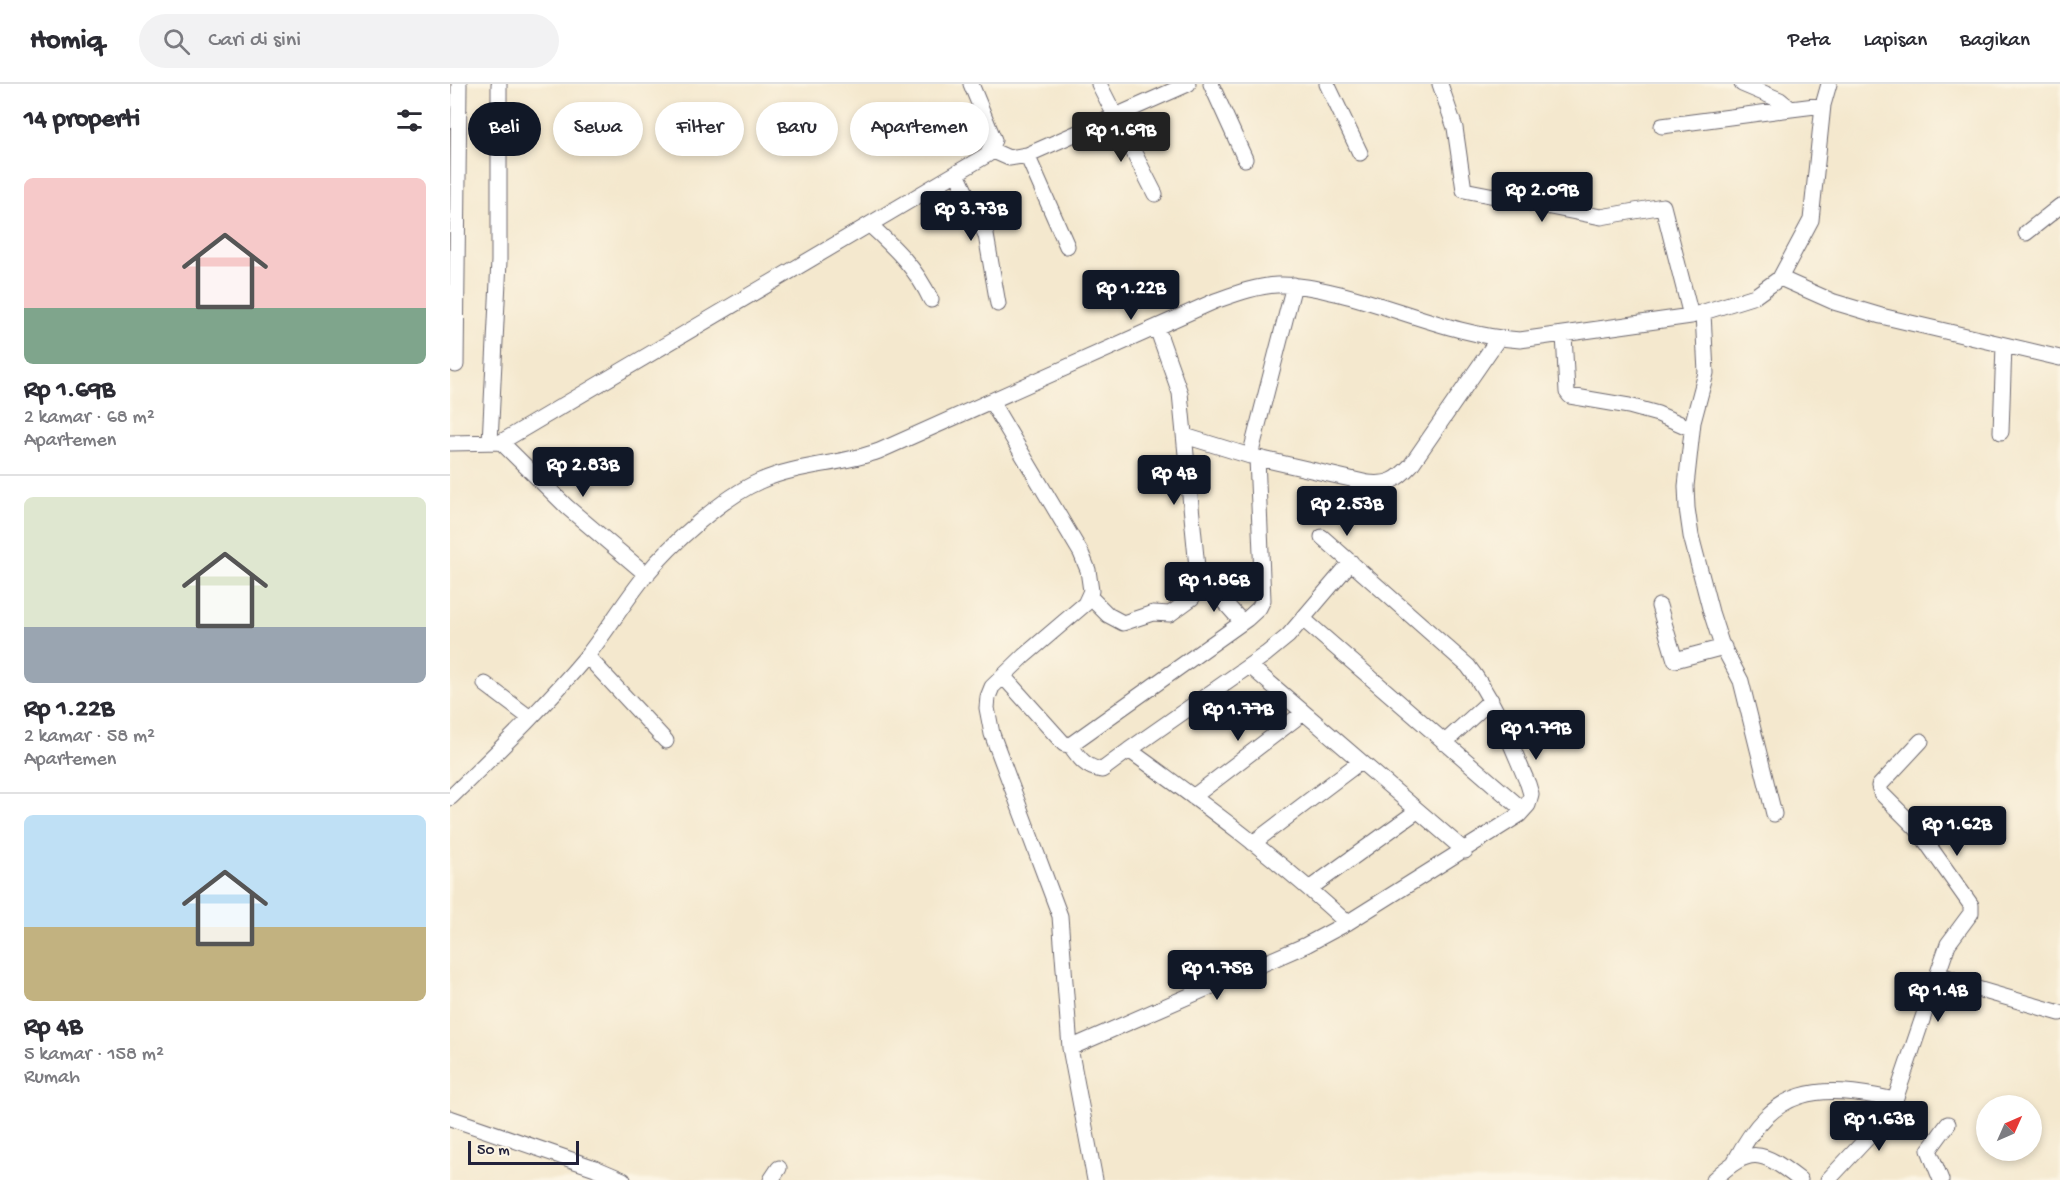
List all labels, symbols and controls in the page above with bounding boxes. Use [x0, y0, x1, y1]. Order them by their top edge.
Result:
search box [139, 14, 559, 68]
text: Homiq [30, 25, 103, 58]
icon: search [160, 25, 193, 58]
text: Cari di sini [208, 28, 301, 54]
text: Peta [1788, 29, 1831, 54]
text: Lapisan [1864, 29, 1927, 54]
text: Bagikan [1960, 29, 2030, 54]
chip: Beli [468, 102, 541, 156]
chip: Sewa [553, 102, 643, 156]
chip: Filter [655, 102, 744, 156]
chip: Baru [756, 102, 838, 156]
chip: Apartemen [850, 102, 989, 156]
icon: filters [393, 104, 426, 137]
text: 14 properti [24, 105, 140, 136]
pin: Rp 1.69B [1059, 112, 1183, 163]
text: Rp 1.69B [1086, 120, 1156, 143]
pin: Rp 2.09B [1480, 172, 1604, 223]
text: Rp 2.09B [1506, 180, 1578, 203]
pin: Rp 3.73B [909, 191, 1033, 242]
text: Rp 3.73B [935, 199, 1007, 222]
icon: home [171, 217, 279, 325]
pin: Rp 1.22B [1069, 270, 1193, 321]
text: Rp 1.22B [1096, 278, 1166, 301]
text: Rp 1.69B [24, 376, 115, 407]
text: 2 kamar · 68 m² [24, 407, 155, 430]
text: Apartemen [24, 430, 116, 453]
pin: Rp 2.83B [521, 447, 645, 498]
text: Rp 2.83B [547, 455, 619, 478]
pin: Rp 4B [1132, 455, 1216, 506]
text: Rp 4B [1152, 463, 1196, 486]
pin: Rp 2.53B [1285, 486, 1409, 537]
text: Rp 2.53B [1311, 494, 1383, 517]
icon: home [171, 536, 279, 644]
pin: Rp 1.86B [1152, 562, 1276, 613]
text: Rp 1.86B [1179, 570, 1249, 593]
pin: Rp 1.77B [1176, 691, 1300, 742]
text: Rp 1.22B [24, 695, 114, 726]
text: Rp 1.77B [1203, 699, 1273, 722]
pin: Rp 1.79B [1474, 710, 1598, 761]
text: Rp 1.79B [1501, 718, 1571, 741]
text: 2 kamar · 58 m² [24, 726, 155, 749]
text: Apartemen [24, 749, 116, 772]
pin: Rp 1.62B [1895, 806, 2019, 857]
text: Rp 1.62B [1922, 814, 1992, 837]
icon: home [171, 854, 279, 962]
pin: Rp 1.75B [1155, 950, 1279, 1001]
text: Rp 1.75B [1182, 958, 1252, 981]
pin: Rp 1.4B [1883, 972, 1993, 1023]
text: Rp 1.4B [1908, 980, 1968, 1003]
text: Rp 4B [24, 1013, 82, 1044]
text: 5 kamar · 158 m² [24, 1044, 164, 1067]
text: Rumah [24, 1067, 80, 1090]
north arrow [1976, 1095, 2042, 1161]
map controls [1976, 1095, 2042, 1161]
pin: Rp 1.63B [1817, 1101, 1941, 1152]
text: Rp 1.63B [1844, 1109, 1914, 1132]
scale bar [468, 1138, 579, 1166]
text: 50 m [477, 1142, 510, 1161]

